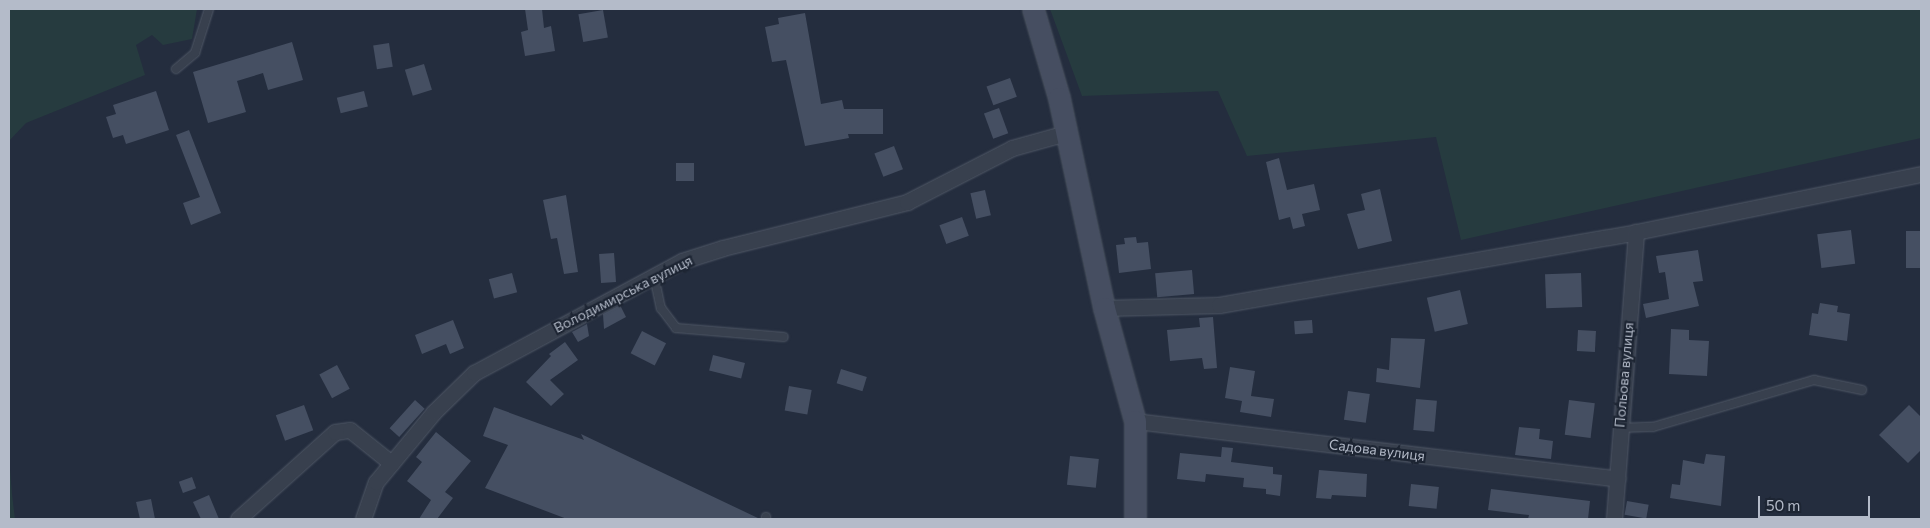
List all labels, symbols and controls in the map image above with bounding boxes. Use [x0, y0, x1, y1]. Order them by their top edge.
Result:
street label: Володимирська вулиця [551, 252, 695, 336]
street label: Польова вулиця [1611, 322, 1637, 428]
street label: Садова вулиця [1328, 436, 1426, 464]
scale bar [1760, 486, 1872, 518]
text: 50 m [1766, 496, 1800, 514]

